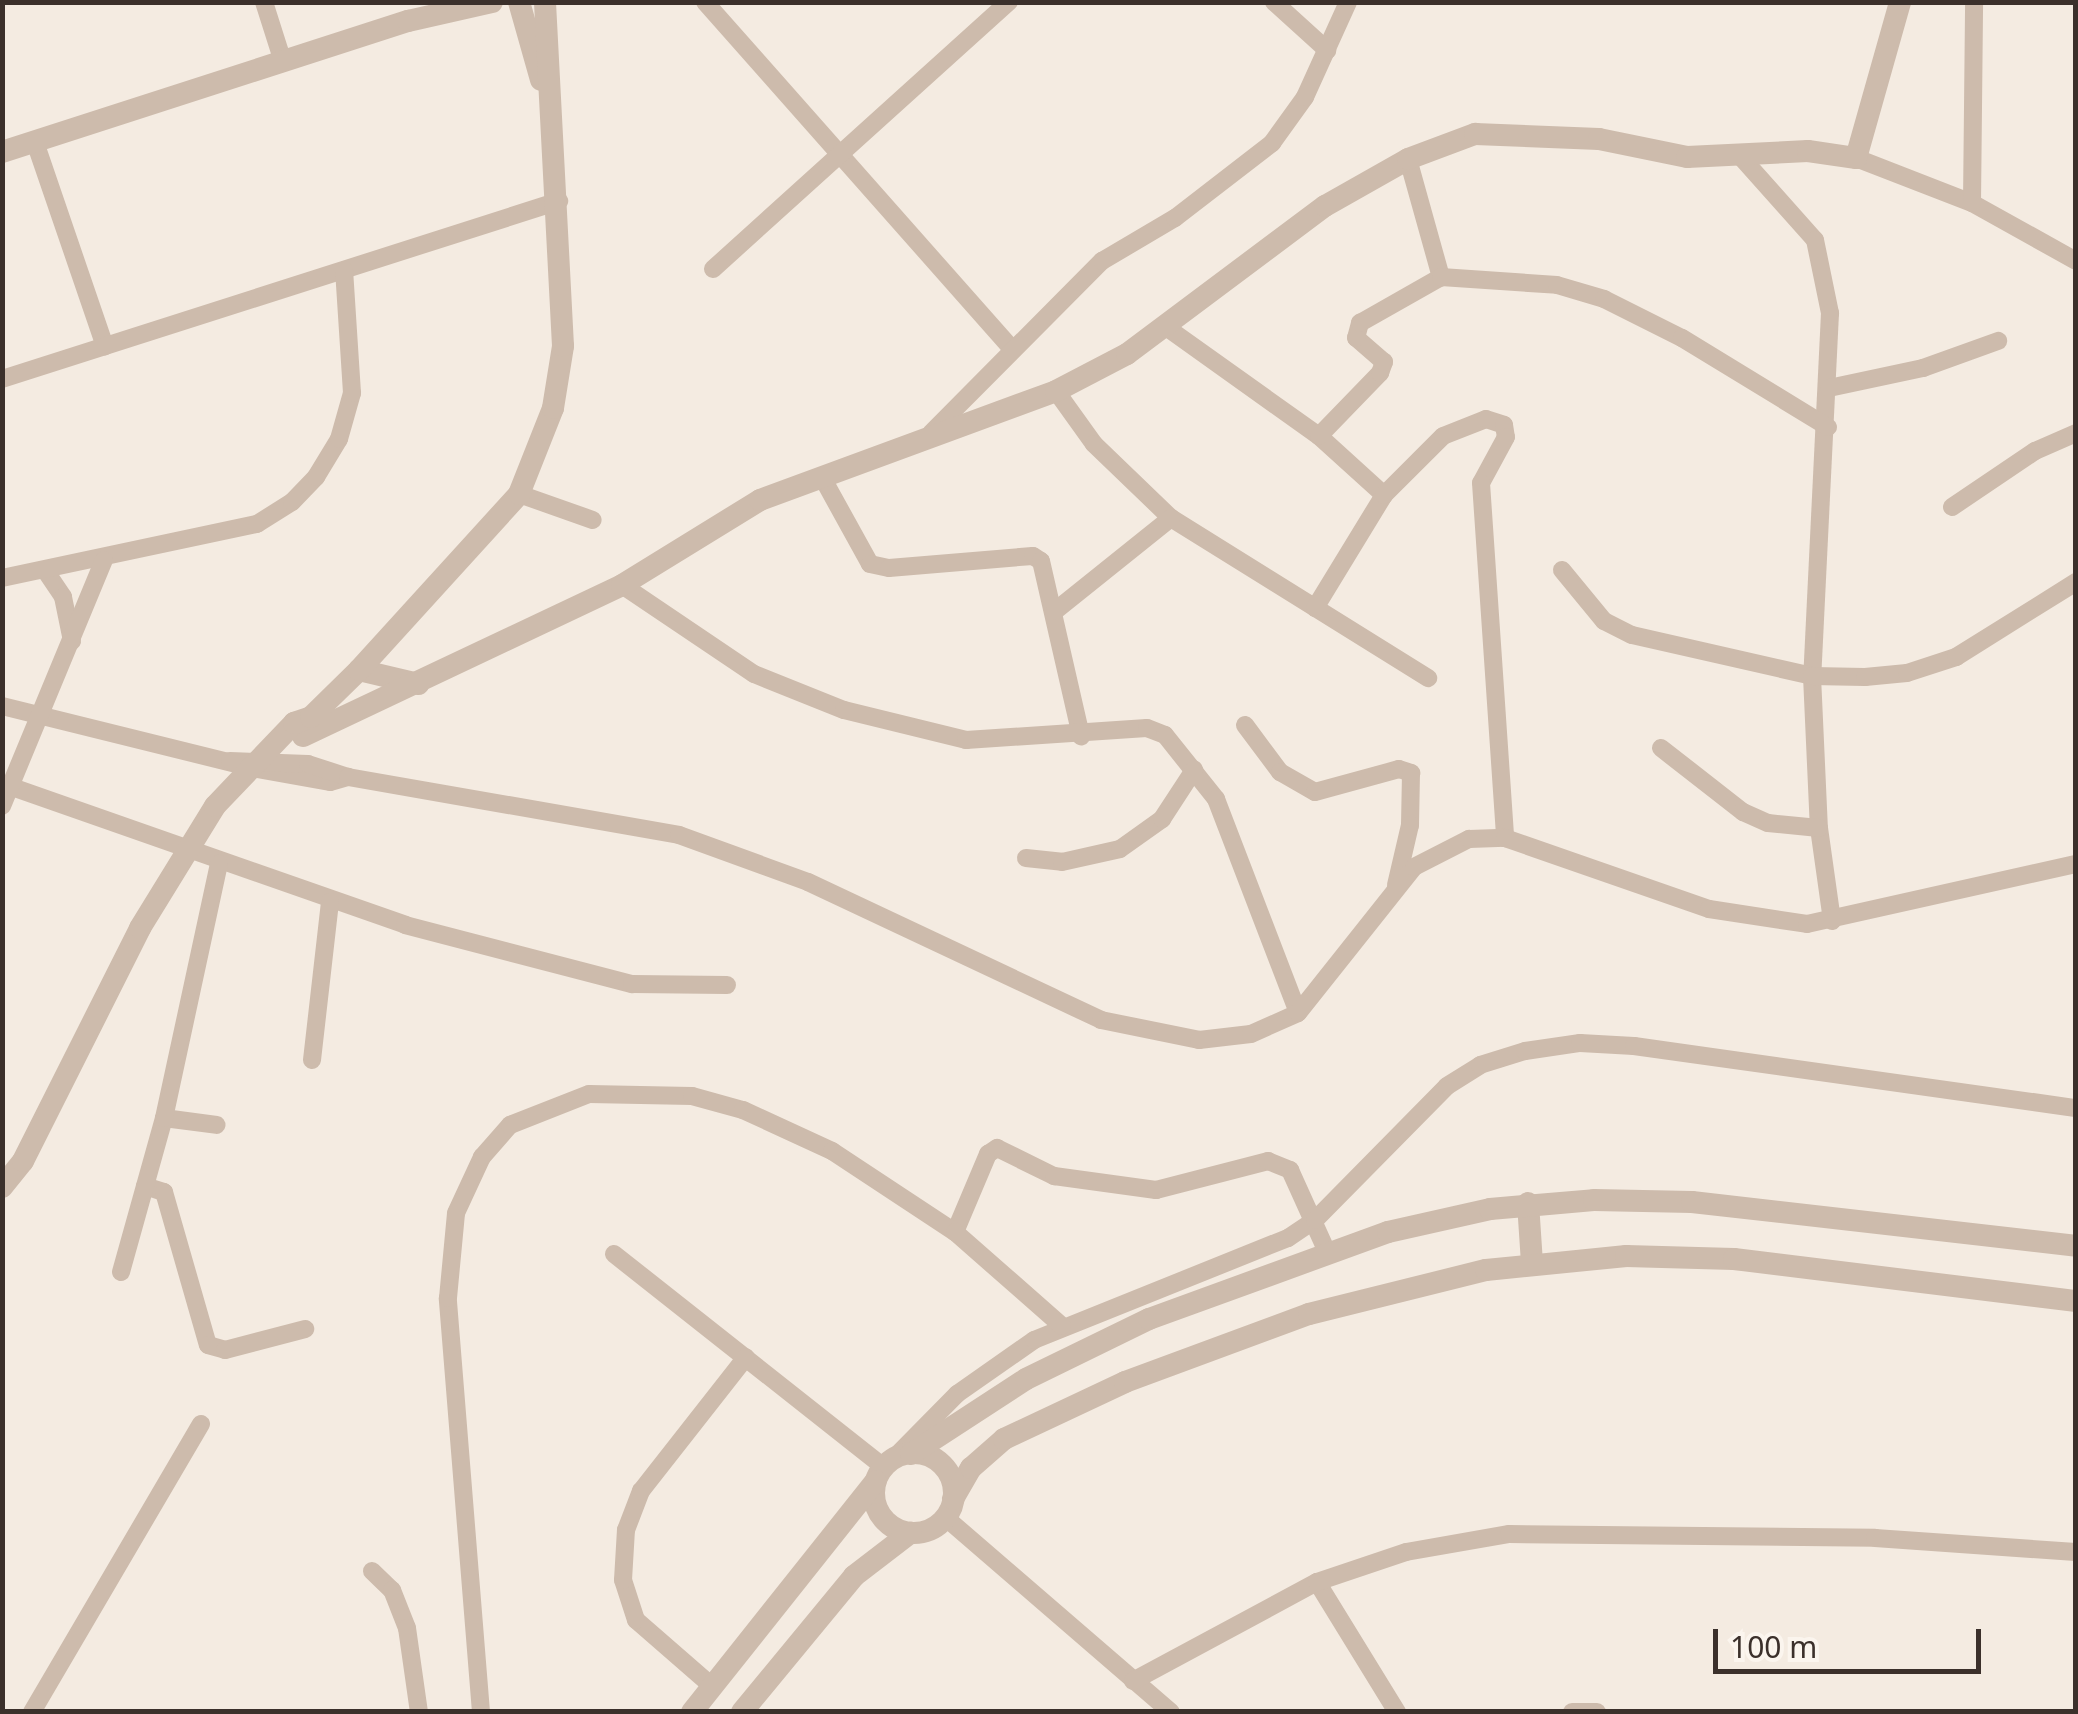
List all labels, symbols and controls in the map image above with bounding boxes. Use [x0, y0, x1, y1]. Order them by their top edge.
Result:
scale bar [1718, 1609, 1986, 1671]
text: 100 m [1730, 1626, 1817, 1667]

